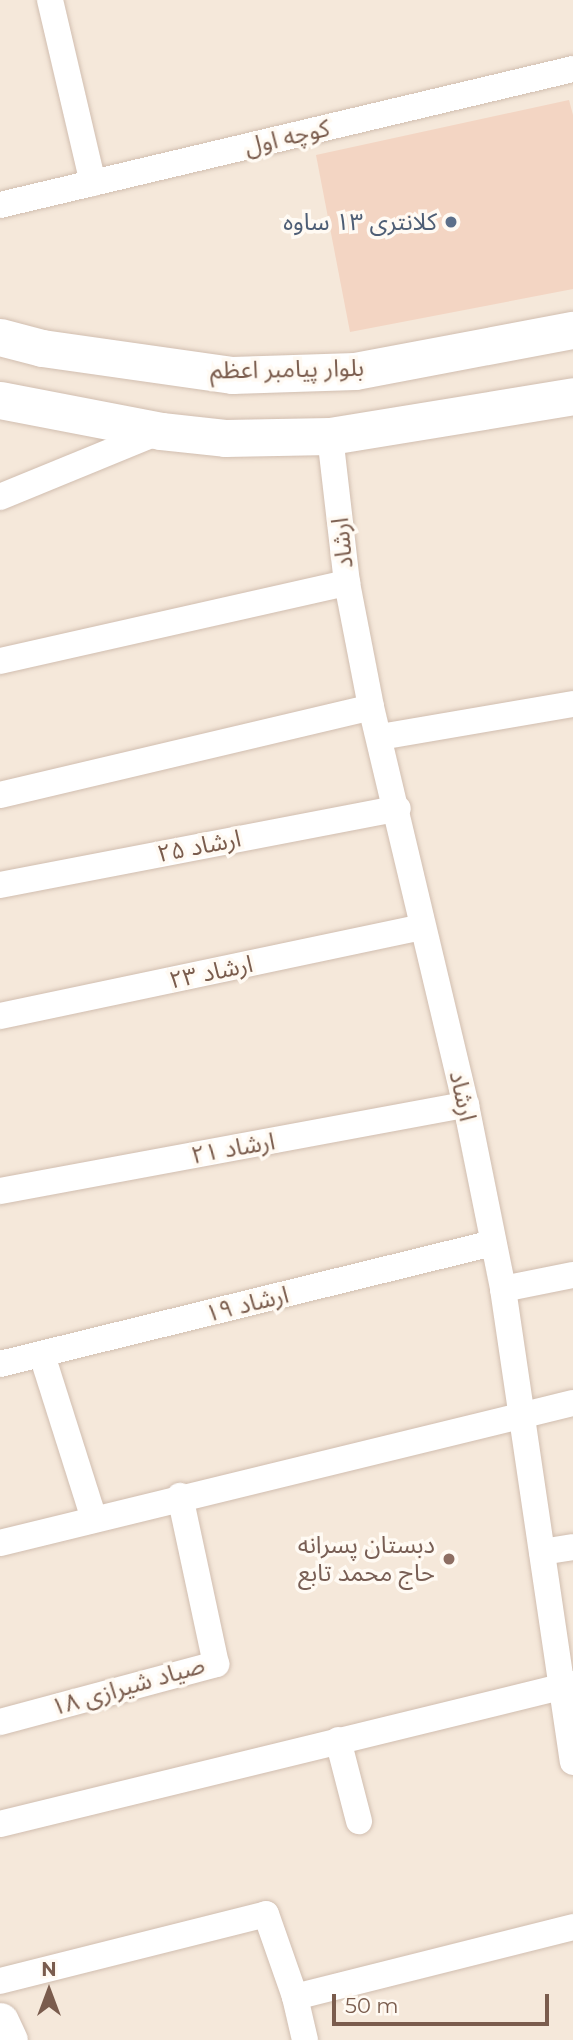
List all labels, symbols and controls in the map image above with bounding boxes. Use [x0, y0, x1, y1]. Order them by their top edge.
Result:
street label: کوچه اول [242, 113, 332, 161]
place label: کلانتری ۱۳ ساوه [283, 208, 437, 236]
marker: کلانتری ۱۳ ساوه [443, 214, 459, 230]
street label: بلوار پیامبر اعظم [210, 353, 364, 385]
street label: ارشاد [325, 516, 359, 570]
street label: ارشاد ۲۵ [155, 824, 243, 868]
street label: ارشاد ۲۳ [167, 949, 255, 995]
street label: ارشاد [443, 1068, 483, 1124]
street label: ارشاد ۲۱ [189, 1126, 277, 1170]
street label: ارشاد ۱۹ [202, 1280, 292, 1328]
place label: دبستان پسرانه حاج محمد تابع [298, 1531, 435, 1587]
marker: دبستان پسرانه حاج محمد تابع [441, 1551, 457, 1567]
street label: صیاد شیرازی ۱۸ [48, 1650, 208, 1722]
north arrow [14, 1956, 84, 2026]
text: N [41, 1958, 57, 1981]
scale bar [335, 1980, 552, 2024]
text: 50 m [345, 1993, 399, 2018]

